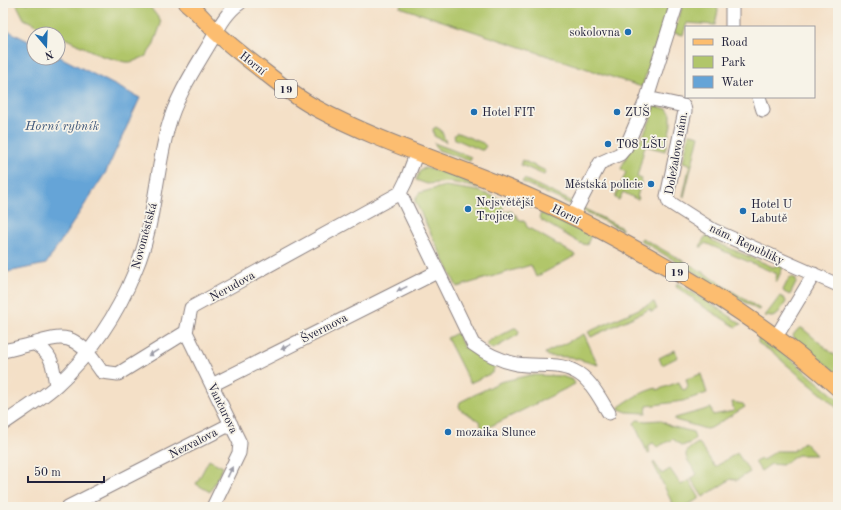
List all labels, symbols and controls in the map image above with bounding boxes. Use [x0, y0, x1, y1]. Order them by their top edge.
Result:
north arrow [26, 26, 66, 66]
legend [685, 26, 815, 98]
place label: sokolovna [569, 27, 620, 39]
marker: sokolovna [623, 27, 633, 37]
text: Road [721, 37, 748, 49]
text: N [42, 47, 55, 61]
street label: Horní [237, 50, 269, 78]
text: Park [721, 57, 746, 69]
text: Water [721, 77, 754, 89]
road number: 19 [275, 80, 297, 98]
place label: ZUŠ [625, 103, 650, 119]
marker: Hotel FIT [469, 107, 479, 117]
place label: Hotel FIT [482, 107, 535, 119]
marker: ZUŠ [612, 107, 622, 117]
street label: Doležalovo nám. [664, 111, 690, 196]
water label: Horní rybník [24, 120, 99, 133]
place label: T08 LŠU [616, 135, 667, 151]
marker: T08 LŠU [603, 139, 613, 149]
place label: Městská policie [565, 179, 643, 191]
marker: Městská policie [646, 179, 656, 189]
place label: Nejsvětější Trojice [476, 197, 534, 223]
place label: Hotel U Labutě [751, 199, 793, 225]
street label: Novoměstská [130, 202, 160, 271]
street label: Horní [549, 203, 582, 227]
marker: Nejsvětější Trojice [463, 204, 473, 214]
marker: Hotel U Labutě [738, 206, 748, 216]
street label: nám. Republiky [708, 222, 786, 268]
road number: 19 [666, 263, 688, 281]
street label: Nerudova [208, 270, 257, 304]
one-way arrow [397, 286, 408, 292]
street label: Švermova [297, 308, 350, 346]
one-way arrow [280, 344, 292, 350]
one-way arrow [147, 349, 159, 356]
street label: Vančurova [205, 381, 239, 436]
street label: Nezvalova [167, 427, 220, 461]
marker: mozaika Slunce [443, 427, 453, 437]
place label: mozaika Slunce [456, 427, 536, 439]
scale bar [28, 458, 104, 484]
text: 50 m [34, 466, 61, 479]
one-way arrow [227, 466, 233, 477]

